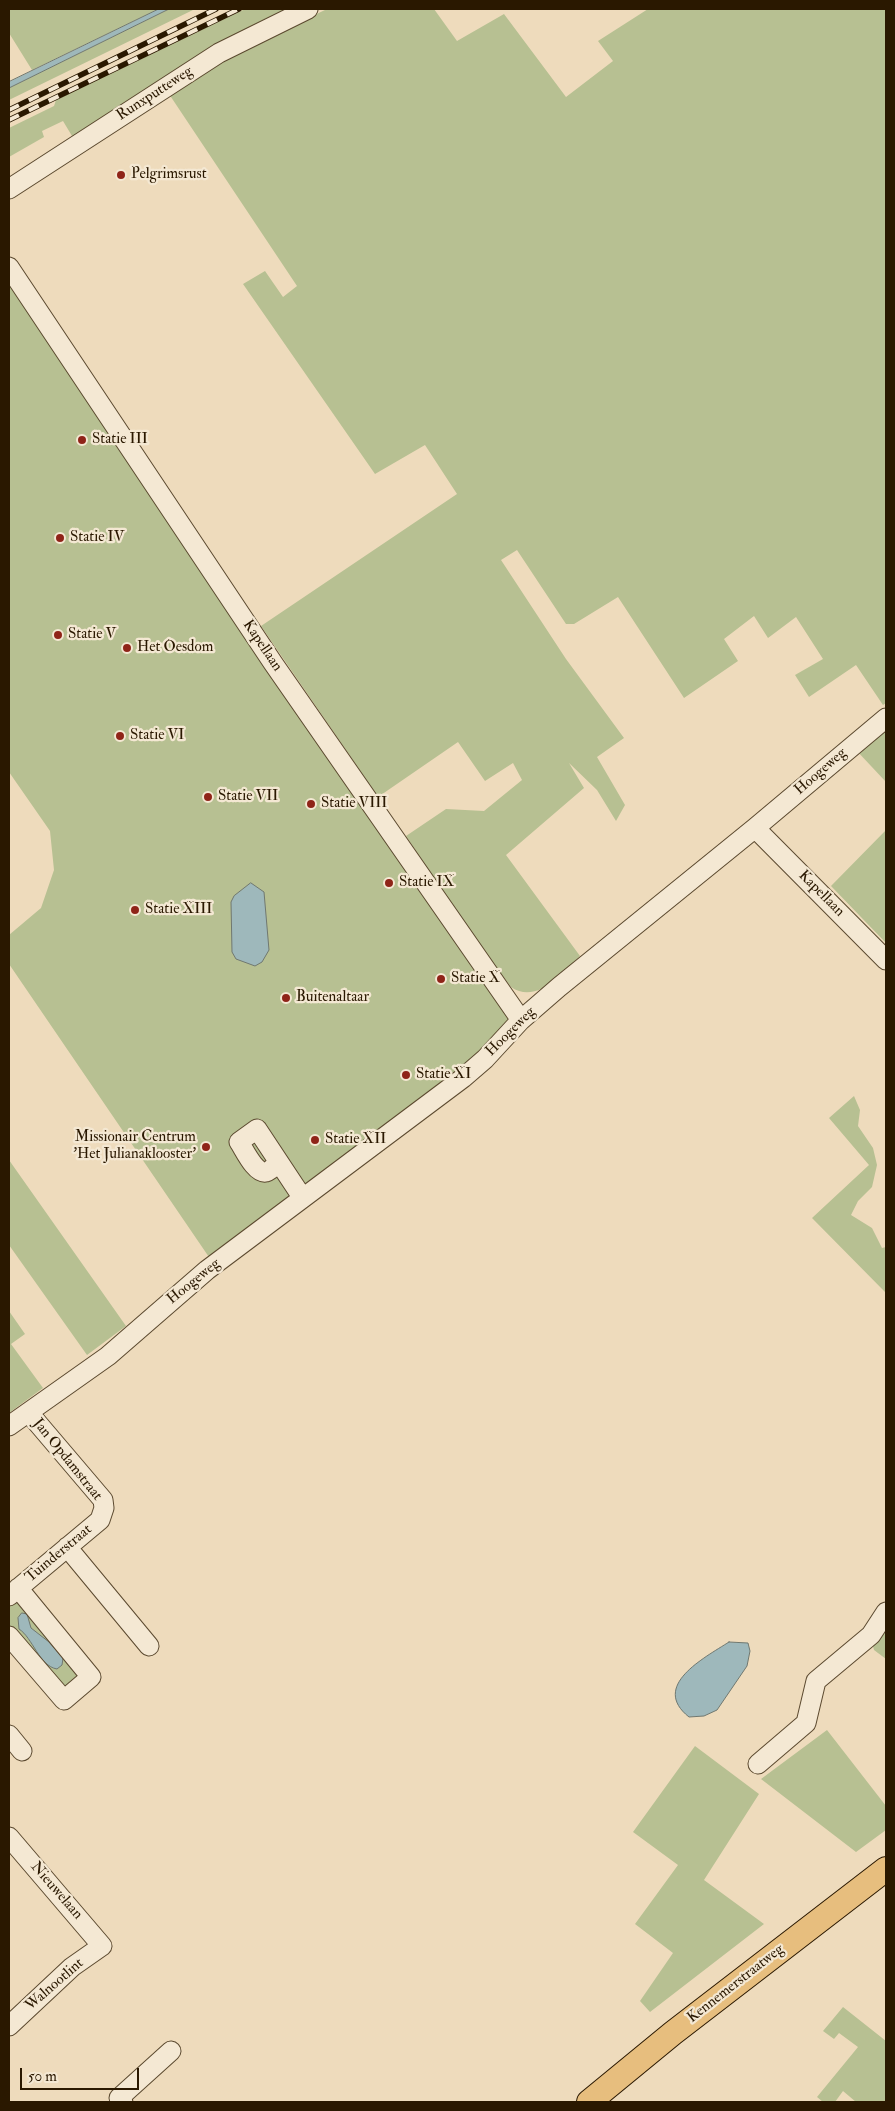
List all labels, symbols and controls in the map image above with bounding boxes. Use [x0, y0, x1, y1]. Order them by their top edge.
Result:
street label: Runxputteweg [114, 63, 196, 125]
place label: Pelgrimsrust [131, 166, 207, 184]
marker: Pelgrimsrust [115, 169, 127, 181]
place label: Statie III [92, 431, 148, 449]
marker: Statie III [76, 434, 88, 446]
place label: Statie IV [70, 529, 124, 547]
marker: Statie IV [54, 532, 66, 544]
street label: Kapellaan [238, 617, 286, 675]
place label: Statie V [68, 626, 116, 644]
marker: Statie V [52, 629, 64, 641]
place label: Het Oesdom [137, 639, 213, 657]
marker: Het Oesdom [121, 642, 133, 654]
place label: Statie VI [130, 727, 184, 745]
marker: Statie VI [114, 730, 126, 742]
street label: Hoogeweg [791, 745, 851, 799]
place label: Statie VII [218, 788, 278, 806]
marker: Statie VII [202, 791, 214, 803]
place label: Statie VIII [321, 795, 387, 813]
marker: Statie VIII [305, 798, 317, 810]
street label: Kapellaan [794, 867, 848, 921]
place label: Statie IX [399, 874, 454, 892]
marker: Statie IX [383, 877, 395, 889]
place label: Statie XIII [145, 901, 212, 919]
marker: Statie XIII [129, 904, 141, 916]
place label: Statie X [451, 970, 500, 988]
marker: Statie X [435, 973, 447, 985]
place label: Buitenaltaar [296, 989, 369, 1007]
marker: Buitenaltaar [280, 992, 292, 1004]
street label: Hoogeweg [482, 1003, 540, 1061]
place label: Statie XI [416, 1066, 471, 1084]
marker: Statie XI [400, 1069, 412, 1081]
place label: Missionair Centrum 'Het Julianaklooster' [73, 1129, 196, 1164]
place label: Statie XII [325, 1131, 386, 1149]
marker: Statie XII [309, 1134, 321, 1146]
marker: Missionair Centrum 'Het Julianaklooster' [200, 1141, 212, 1153]
street label: Hoogeweg [164, 1255, 224, 1309]
street label: Jan Opdamstraat [28, 1415, 106, 1505]
street label: Tuinderstraat [22, 1521, 96, 1587]
street label: Nieuwelaan [26, 1858, 86, 1924]
street label: Kennemerstraatweg [684, 1941, 788, 2027]
street label: Walnootlint [22, 1955, 88, 2015]
scale bar [22, 2058, 141, 2090]
text: 50 m [28, 2067, 57, 2086]

